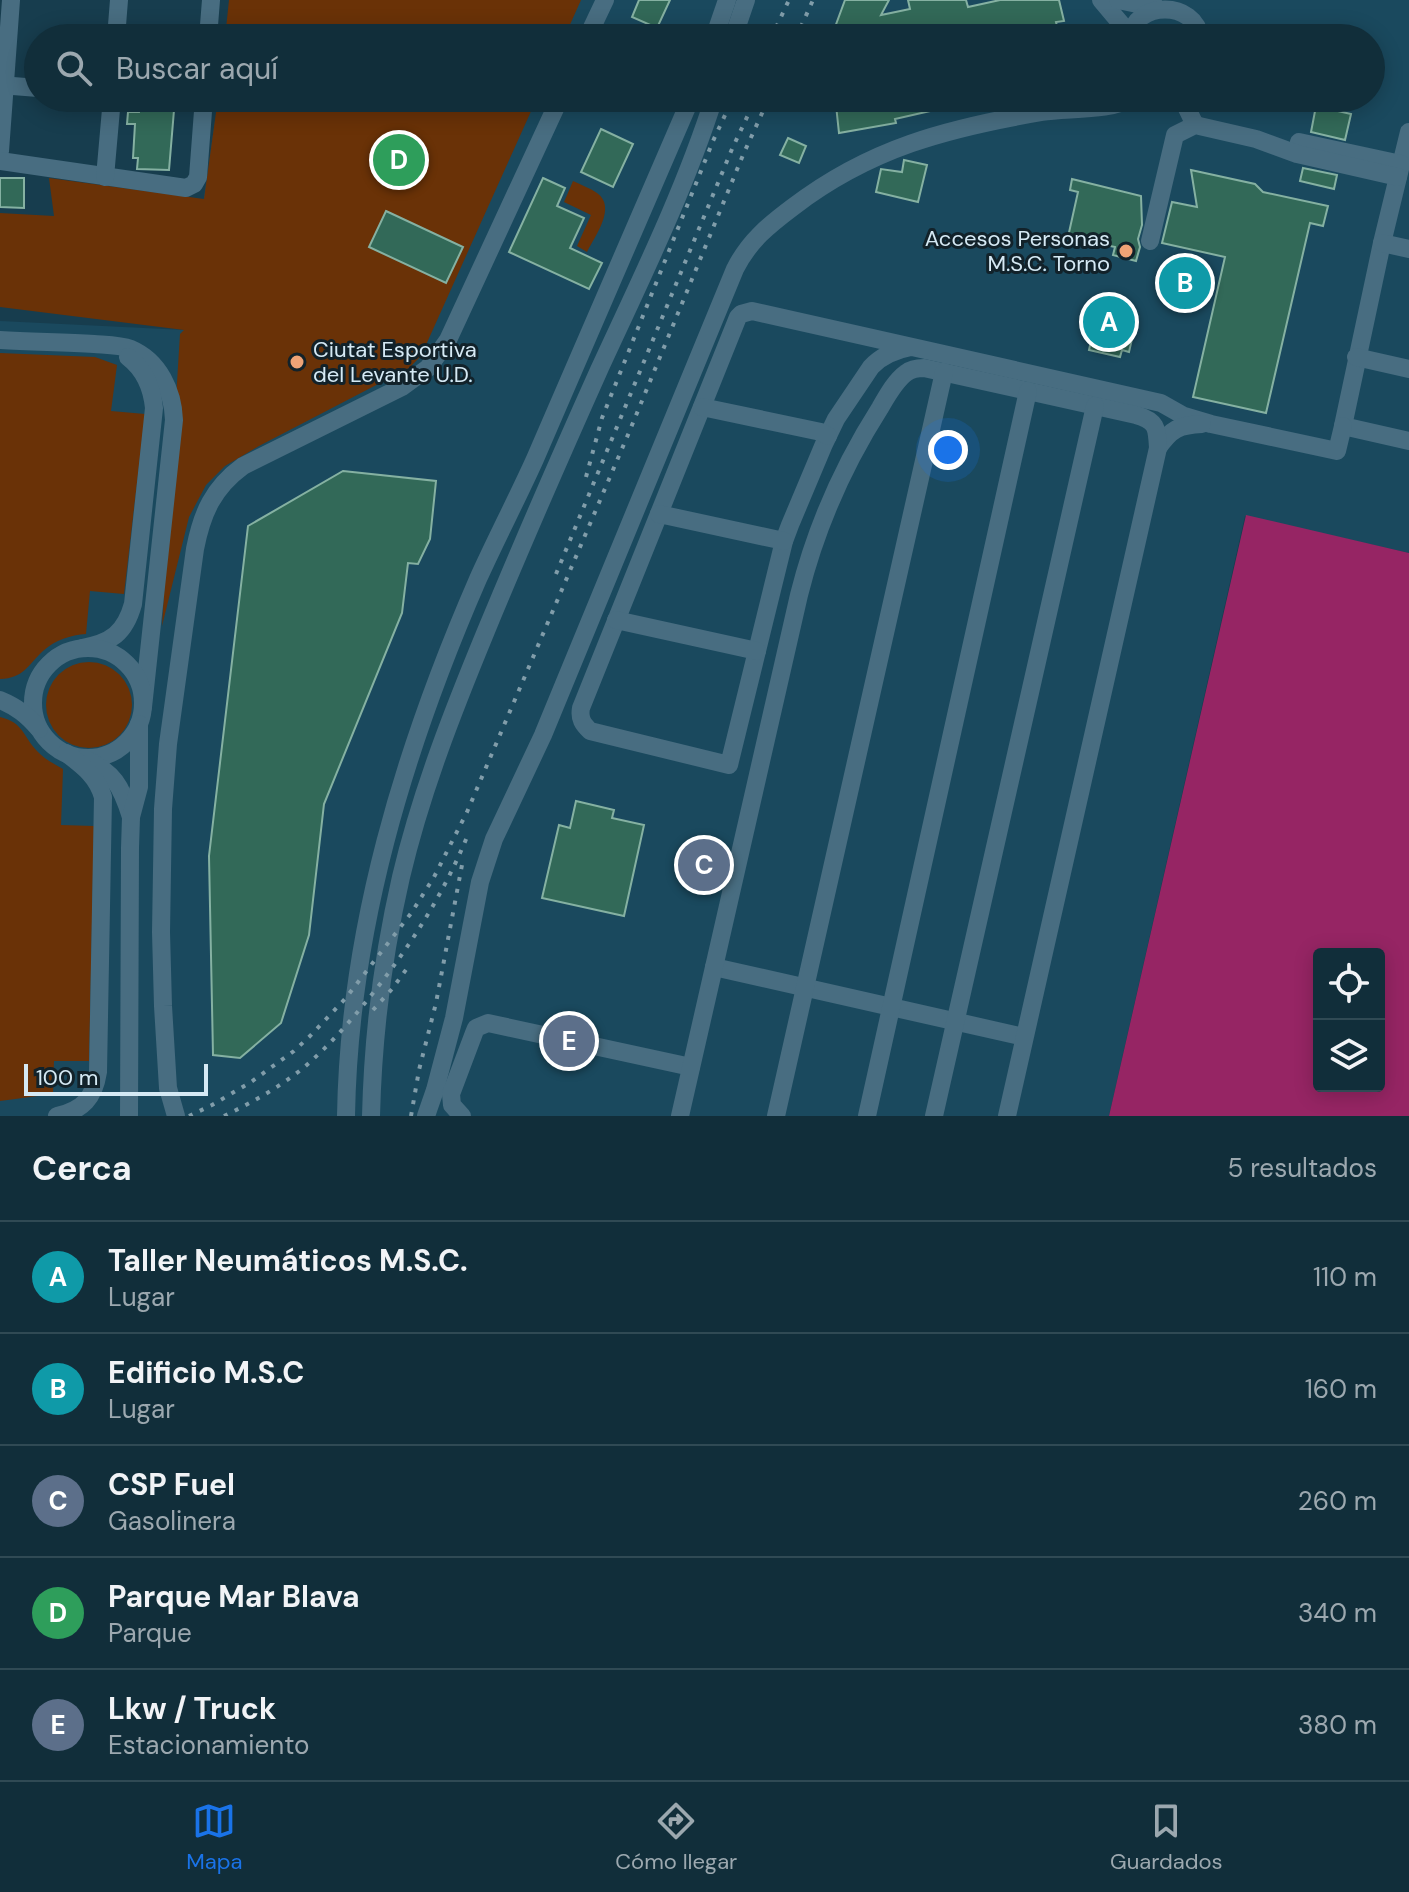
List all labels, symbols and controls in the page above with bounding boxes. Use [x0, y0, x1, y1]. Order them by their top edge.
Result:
search box [24, 24, 1385, 112]
icon: search [52, 46, 96, 90]
text: Buscar aquí [116, 49, 278, 88]
pin: D [373, 130, 425, 190]
place label: Accesos Personas M.S.C. Torno [925, 224, 1110, 278]
marker: Accesos Personas M.S.C. Torno [1117, 242, 1135, 260]
pin: B [1159, 253, 1211, 313]
pin: A [1083, 292, 1135, 352]
place label: Ciutat Esportiva del Levante U.D. [313, 335, 477, 389]
marker: Ciutat Esportiva del Levante U.D. [288, 353, 306, 371]
your location [928, 430, 968, 470]
pin: C [678, 835, 730, 895]
map controls [1313, 948, 1385, 1092]
button: locate [1313, 948, 1385, 1020]
pin: E [543, 1011, 595, 1071]
button: layers [1313, 1020, 1385, 1092]
scale bar [24, 1060, 208, 1096]
text: 100 m [36, 1063, 98, 1092]
text: Cerca [32, 1146, 132, 1191]
text: 5 resultados [1227, 1151, 1377, 1185]
text: Taller Neumáticos M.S.C. [108, 1241, 468, 1280]
text: A [49, 1260, 67, 1294]
text: 110 m [1313, 1260, 1377, 1294]
text: Lugar [108, 1280, 175, 1314]
text: Edificio M.S.C [108, 1353, 305, 1392]
text: B [50, 1372, 66, 1406]
text: 160 m [1305, 1372, 1377, 1406]
text: Lugar [108, 1392, 175, 1426]
text: CSP Fuel [108, 1465, 235, 1504]
text: C [48, 1484, 68, 1518]
text: 260 m [1298, 1484, 1377, 1518]
text: Gasolinera [108, 1504, 236, 1538]
text: Parque Mar Blava [108, 1577, 360, 1616]
text: D [49, 1596, 67, 1630]
text: 340 m [1298, 1596, 1377, 1630]
text: Parque [108, 1616, 192, 1650]
text: Lkw / Truck [108, 1689, 276, 1728]
text: E [50, 1708, 66, 1742]
text: 380 m [1298, 1708, 1377, 1742]
text: Estacionamiento [108, 1728, 309, 1762]
tab: Mapa [186, 1799, 243, 1876]
tab: Cómo llegar [615, 1799, 737, 1876]
tab: Guardados [1110, 1799, 1223, 1876]

